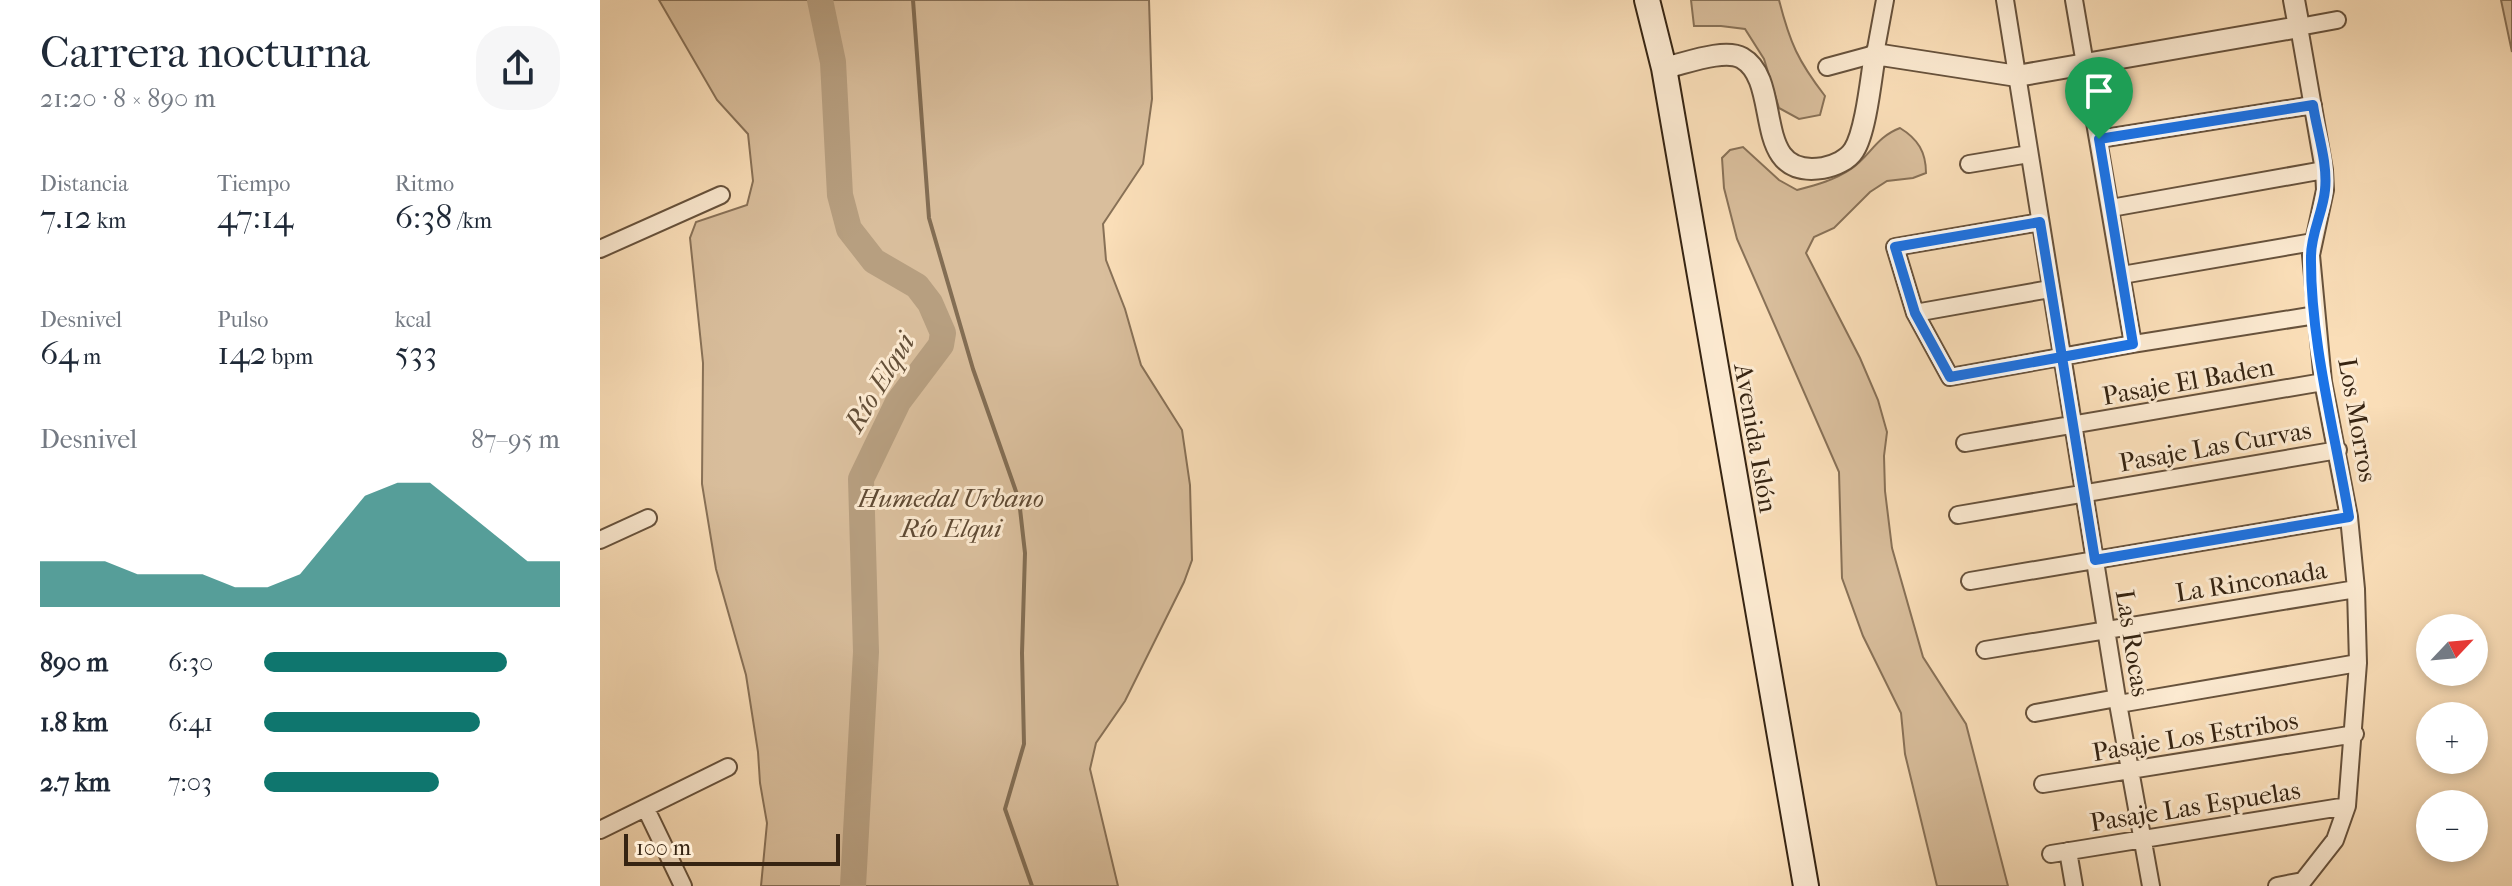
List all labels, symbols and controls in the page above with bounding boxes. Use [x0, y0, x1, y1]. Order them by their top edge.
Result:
button: share [476, 26, 560, 110]
text: Carrera nocturna [40, 27, 370, 78]
pin [2065, 57, 2133, 139]
icon: arrive [2077, 69, 2121, 113]
text: 21:20 · 8 × 890 m [40, 83, 216, 114]
text: Distancia [40, 171, 128, 197]
text: Tiempo [217, 171, 290, 197]
text: Ritmo [395, 171, 454, 197]
text: 7.12 [40, 197, 92, 237]
text: 47:14 [217, 197, 293, 237]
text: 6:38 [395, 197, 452, 237]
text: km [92, 208, 126, 234]
text: /km [452, 208, 492, 234]
text: Desnivel [40, 307, 122, 333]
text: Pulso [217, 307, 268, 333]
text: kcal [395, 307, 432, 333]
water label: Río Elqui [836, 326, 923, 439]
text: 64 [40, 333, 78, 373]
text: 142 [217, 333, 267, 373]
text: 533 [395, 333, 437, 373]
text: m [78, 344, 101, 370]
text: bpm [267, 344, 313, 370]
street label: Pasaje El Baden [2100, 351, 2276, 412]
street label: Los Morros [2331, 356, 2384, 485]
street label: Avenida Islón [1727, 360, 1784, 515]
street label: Pasaje Las Curvas [2117, 414, 2314, 479]
text: Desnivel [40, 424, 137, 455]
text: 87–95 m [471, 424, 560, 455]
park label: Humedal Urbano Río Elqui [857, 483, 1044, 544]
street label: La Rinconada [2173, 554, 2330, 609]
street label: Las Rocas [2109, 587, 2156, 699]
north arrow [2416, 614, 2488, 686]
map controls [2416, 614, 2488, 862]
text: 890 m [40, 647, 108, 678]
text: 6:30 [168, 647, 213, 678]
button: + [2416, 702, 2488, 774]
street label: Pasaje Los Estribos [2090, 705, 2300, 768]
text: 1.8 km [40, 707, 108, 738]
text: 6:41 [168, 707, 213, 738]
text: 2.7 km [40, 767, 110, 798]
text: 7:03 [168, 767, 212, 798]
street label: Pasaje Las Espuelas [2088, 775, 2303, 838]
button: − [2416, 790, 2488, 862]
scale bar [624, 830, 840, 866]
text: 100 m [636, 835, 691, 861]

